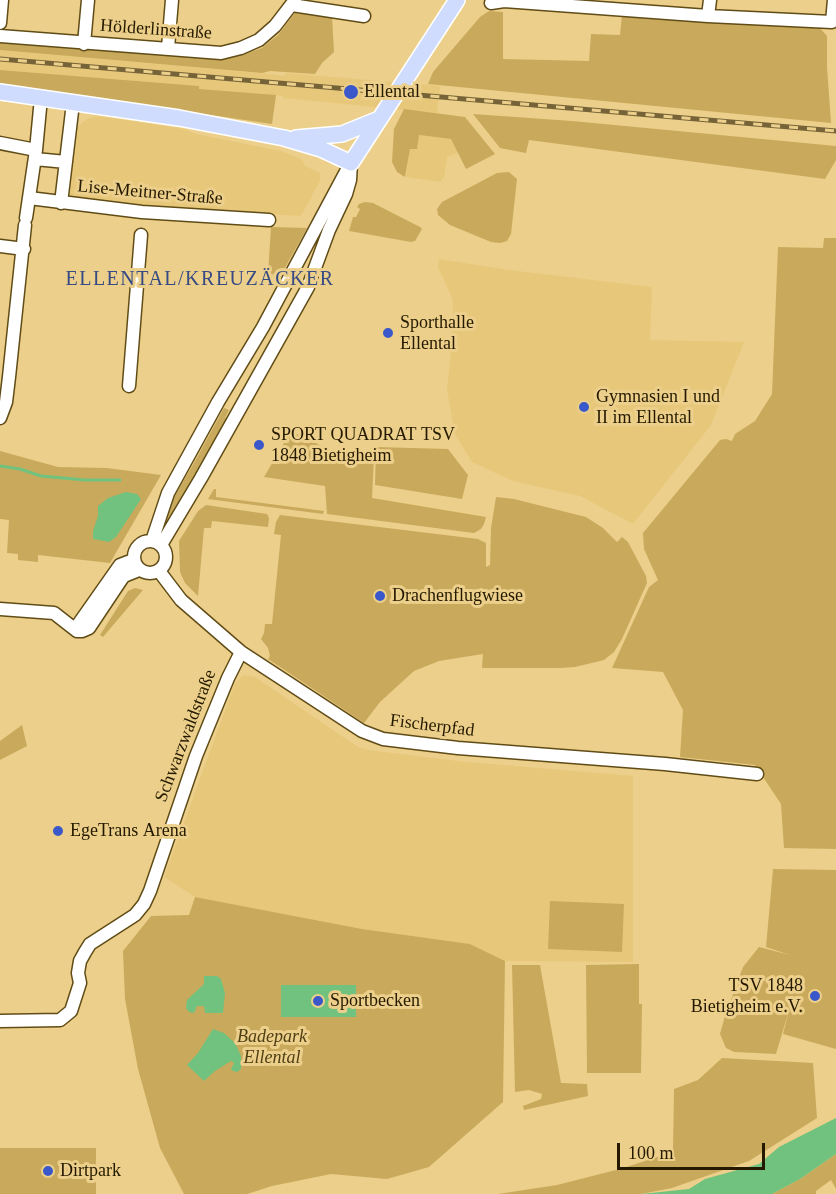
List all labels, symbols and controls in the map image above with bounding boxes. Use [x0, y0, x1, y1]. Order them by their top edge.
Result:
street label: Hölderlinstraße [99, 15, 213, 45]
place label: Ellental [364, 81, 420, 103]
marker: Ellental [342, 83, 360, 101]
street label: Lise-Meitner-Straße [77, 176, 223, 210]
district label: ELLENTAL/KREUZÄCKER [65, 268, 335, 292]
place label: Sporthalle Ellental [400, 312, 474, 354]
marker: Sporthalle Ellental [381, 326, 395, 340]
place label: Gymnasien I und II im Ellental [596, 386, 720, 428]
marker: Gymnasien I und II im Ellental [577, 400, 591, 414]
place label: SPORT QUADRAT TSV 1848 Bietigheim [271, 424, 455, 466]
marker: SPORT QUADRAT TSV 1848 Bietigheim [252, 438, 266, 452]
place label: Drachenflugwiese [392, 585, 523, 607]
marker: Drachenflugwiese [373, 589, 387, 603]
street label: Schwarzwaldstraße [151, 667, 221, 805]
street label: Fischerpfad [389, 710, 475, 742]
place label: EgeTrans Arena [70, 820, 187, 842]
marker: EgeTrans Arena [51, 824, 65, 838]
place label: TSV 1848 Bietigheim e.V. [691, 975, 803, 1018]
marker: TSV 1848 Bietigheim e.V. [808, 989, 822, 1003]
place label: Sportbecken [330, 990, 420, 1012]
marker: Sportbecken [311, 994, 325, 1008]
park label: Badepark Ellental [237, 1026, 307, 1068]
scale bar [620, 1131, 768, 1169]
text: 100 m [628, 1143, 674, 1163]
place label: Dirtpark [60, 1160, 121, 1182]
marker: Dirtpark [41, 1164, 55, 1178]

